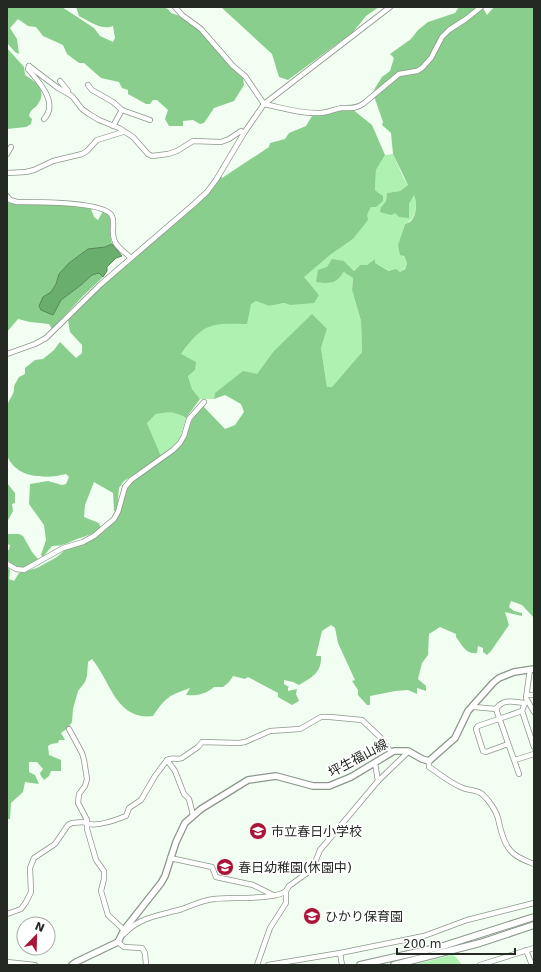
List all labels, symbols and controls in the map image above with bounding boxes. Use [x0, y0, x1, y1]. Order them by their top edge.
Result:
street label: 坪生福山線 [326, 736, 390, 780]
school or university icon: 市立春日小学校 [248, 821, 268, 841]
place label: 市立春日小学校 [271, 824, 362, 839]
school or university icon: 春日幼稚園(休園中) [215, 857, 235, 877]
place label: 春日幼稚園(休園中) [238, 860, 352, 875]
school or university icon: ひかり保育園 [302, 906, 322, 926]
place label: ひかり保育園 [325, 909, 403, 924]
north arrow [16, 916, 56, 956]
text: N [33, 919, 46, 935]
scale bar [397, 930, 515, 956]
text: 200 m [403, 937, 441, 951]

